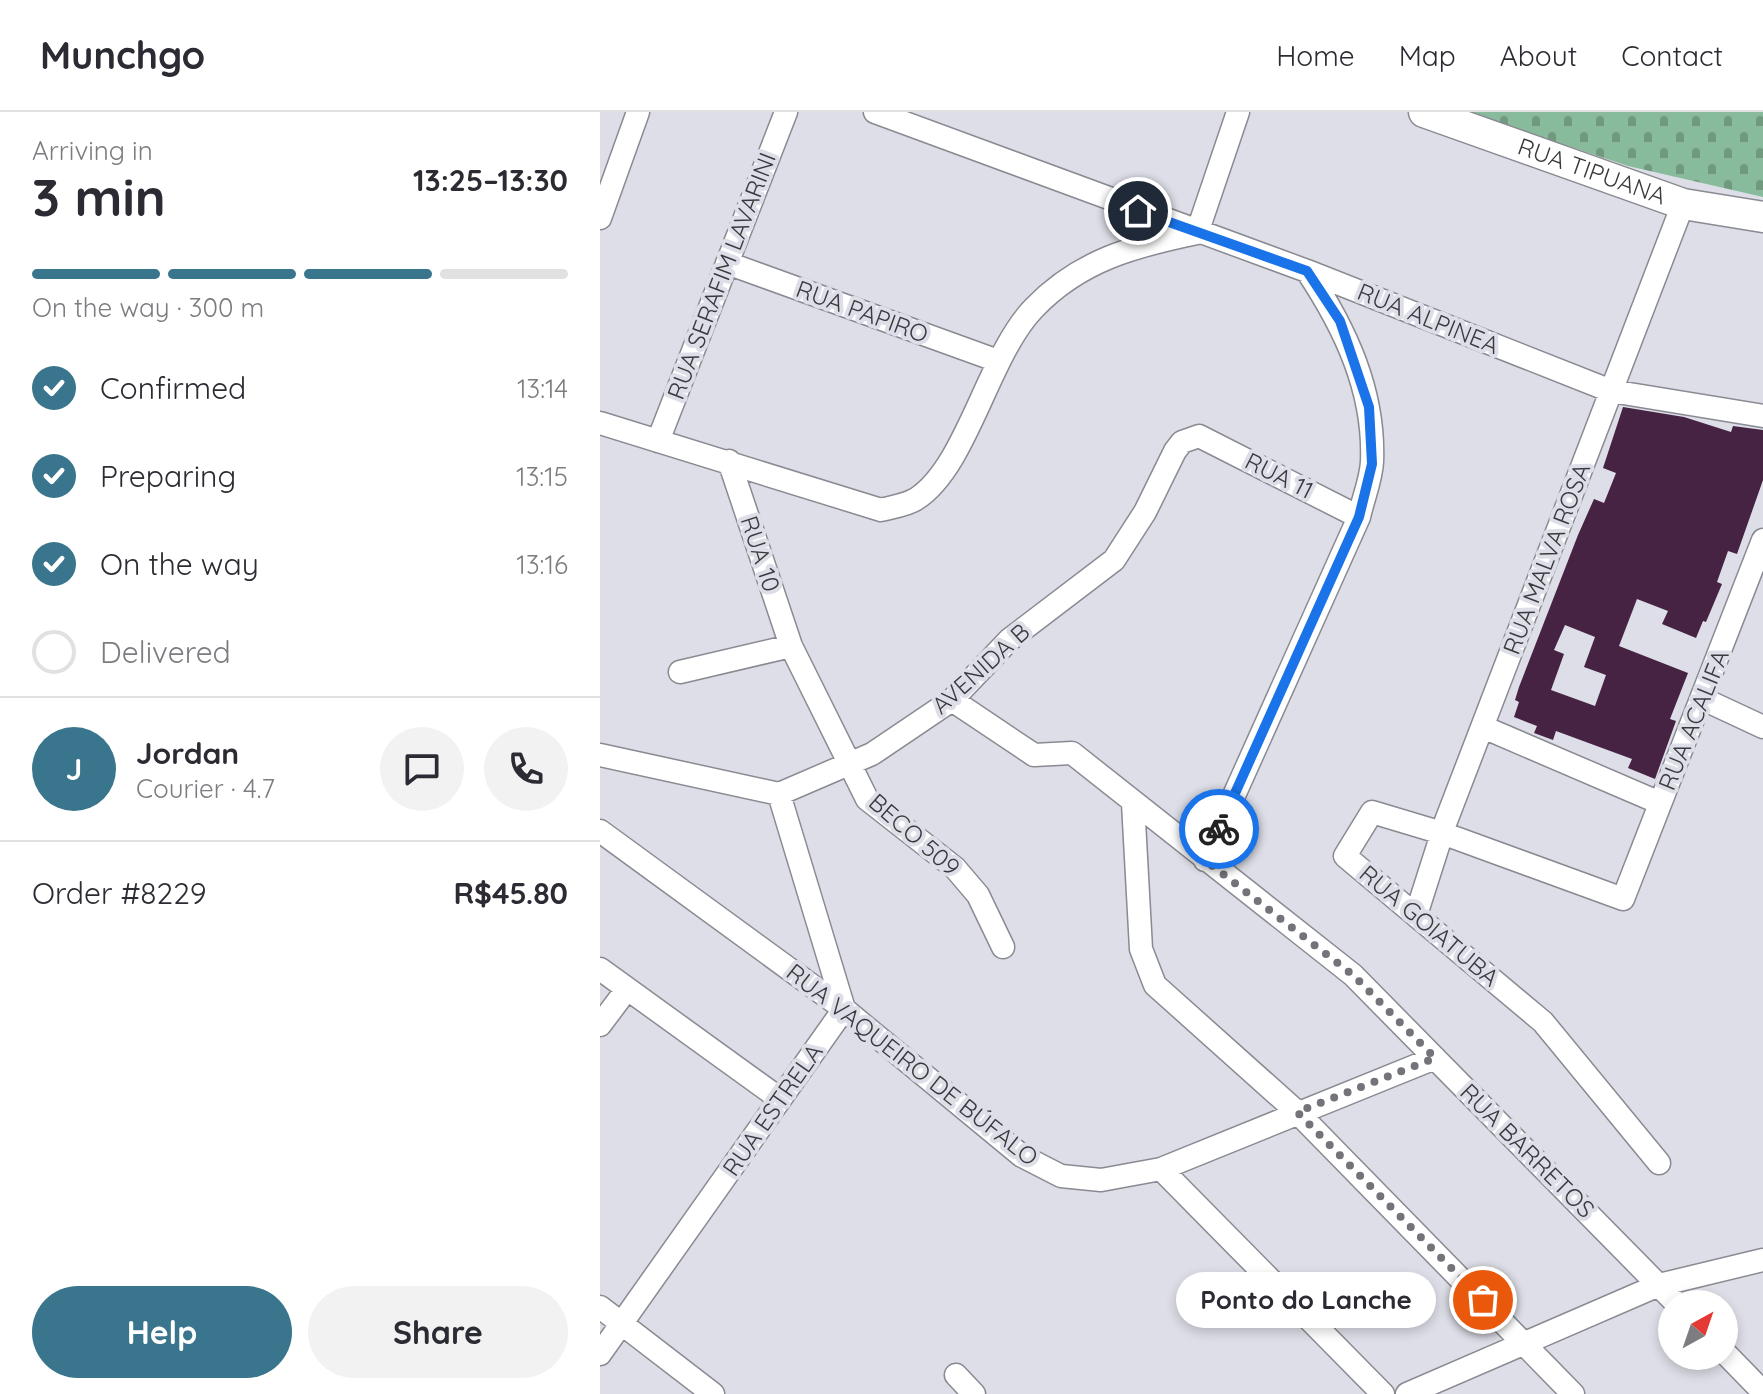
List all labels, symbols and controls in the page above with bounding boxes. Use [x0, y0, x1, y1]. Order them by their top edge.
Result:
text: Munchgo [40, 31, 205, 79]
text: Home [1276, 38, 1355, 73]
text: Map [1399, 38, 1456, 73]
text: About [1500, 38, 1577, 73]
text: Contact [1621, 38, 1723, 73]
street label: RUA TIPUANA [1514, 131, 1670, 211]
text: Arriving in [32, 134, 153, 167]
street label: RUA SERAFIM LAVARINI [660, 148, 782, 403]
text: 13:25–13:30 [413, 161, 568, 199]
text: 3 min [32, 164, 166, 229]
pin [1104, 177, 1172, 245]
icon: home [1116, 189, 1160, 233]
street label: RUA PAPIRO [792, 273, 932, 349]
street label: RUA ALPINEA [1353, 276, 1504, 360]
text: On the way · 300 m [32, 291, 264, 324]
icon: check [32, 366, 76, 410]
text: Confirmed [100, 369, 246, 407]
text: 13:14 [517, 372, 568, 405]
street label: RUA 11 [1240, 445, 1319, 505]
icon: check [32, 454, 76, 498]
text: Preparing [100, 457, 236, 495]
street label: RUA MALVA ROSA [1496, 459, 1596, 658]
text: 13:15 [516, 460, 568, 493]
street label: RUA 10 [735, 512, 787, 595]
icon: check [32, 542, 76, 586]
text: On the way [100, 545, 259, 583]
text: 13:16 [516, 548, 568, 581]
street label: AVENIDA B [925, 617, 1035, 720]
text: Delivered [100, 633, 231, 671]
street label: RUA ACALIFA [1651, 645, 1735, 794]
button: chat [380, 727, 464, 811]
button: phone [484, 727, 568, 811]
text: Jordan [136, 734, 239, 772]
text: J [66, 750, 82, 788]
text: Courier · 4.7 [136, 772, 275, 805]
street label: BECO 509 [863, 787, 966, 882]
courier [1179, 789, 1259, 869]
icon: bike [1197, 807, 1241, 851]
street label: RUA GOIATUBA [1354, 858, 1506, 992]
text: Order #8229 [32, 874, 207, 912]
text: R$45.80 [453, 874, 568, 912]
street label: RUA VAQUEIRO DE BÚFALO [781, 957, 1044, 1172]
street label: RUA ESTRELA [716, 1038, 829, 1181]
street label: RUA BARRETOS [1454, 1077, 1601, 1224]
pin [1449, 1266, 1517, 1334]
callout: Ponto do Lanche [1175, 1272, 1435, 1328]
icon: bag [1461, 1278, 1505, 1322]
text: Ponto do Lanche [1200, 1283, 1412, 1316]
button: Help [32, 1286, 292, 1378]
button: Share [308, 1286, 568, 1378]
north arrow [1658, 1290, 1738, 1370]
map controls [1658, 1290, 1738, 1370]

